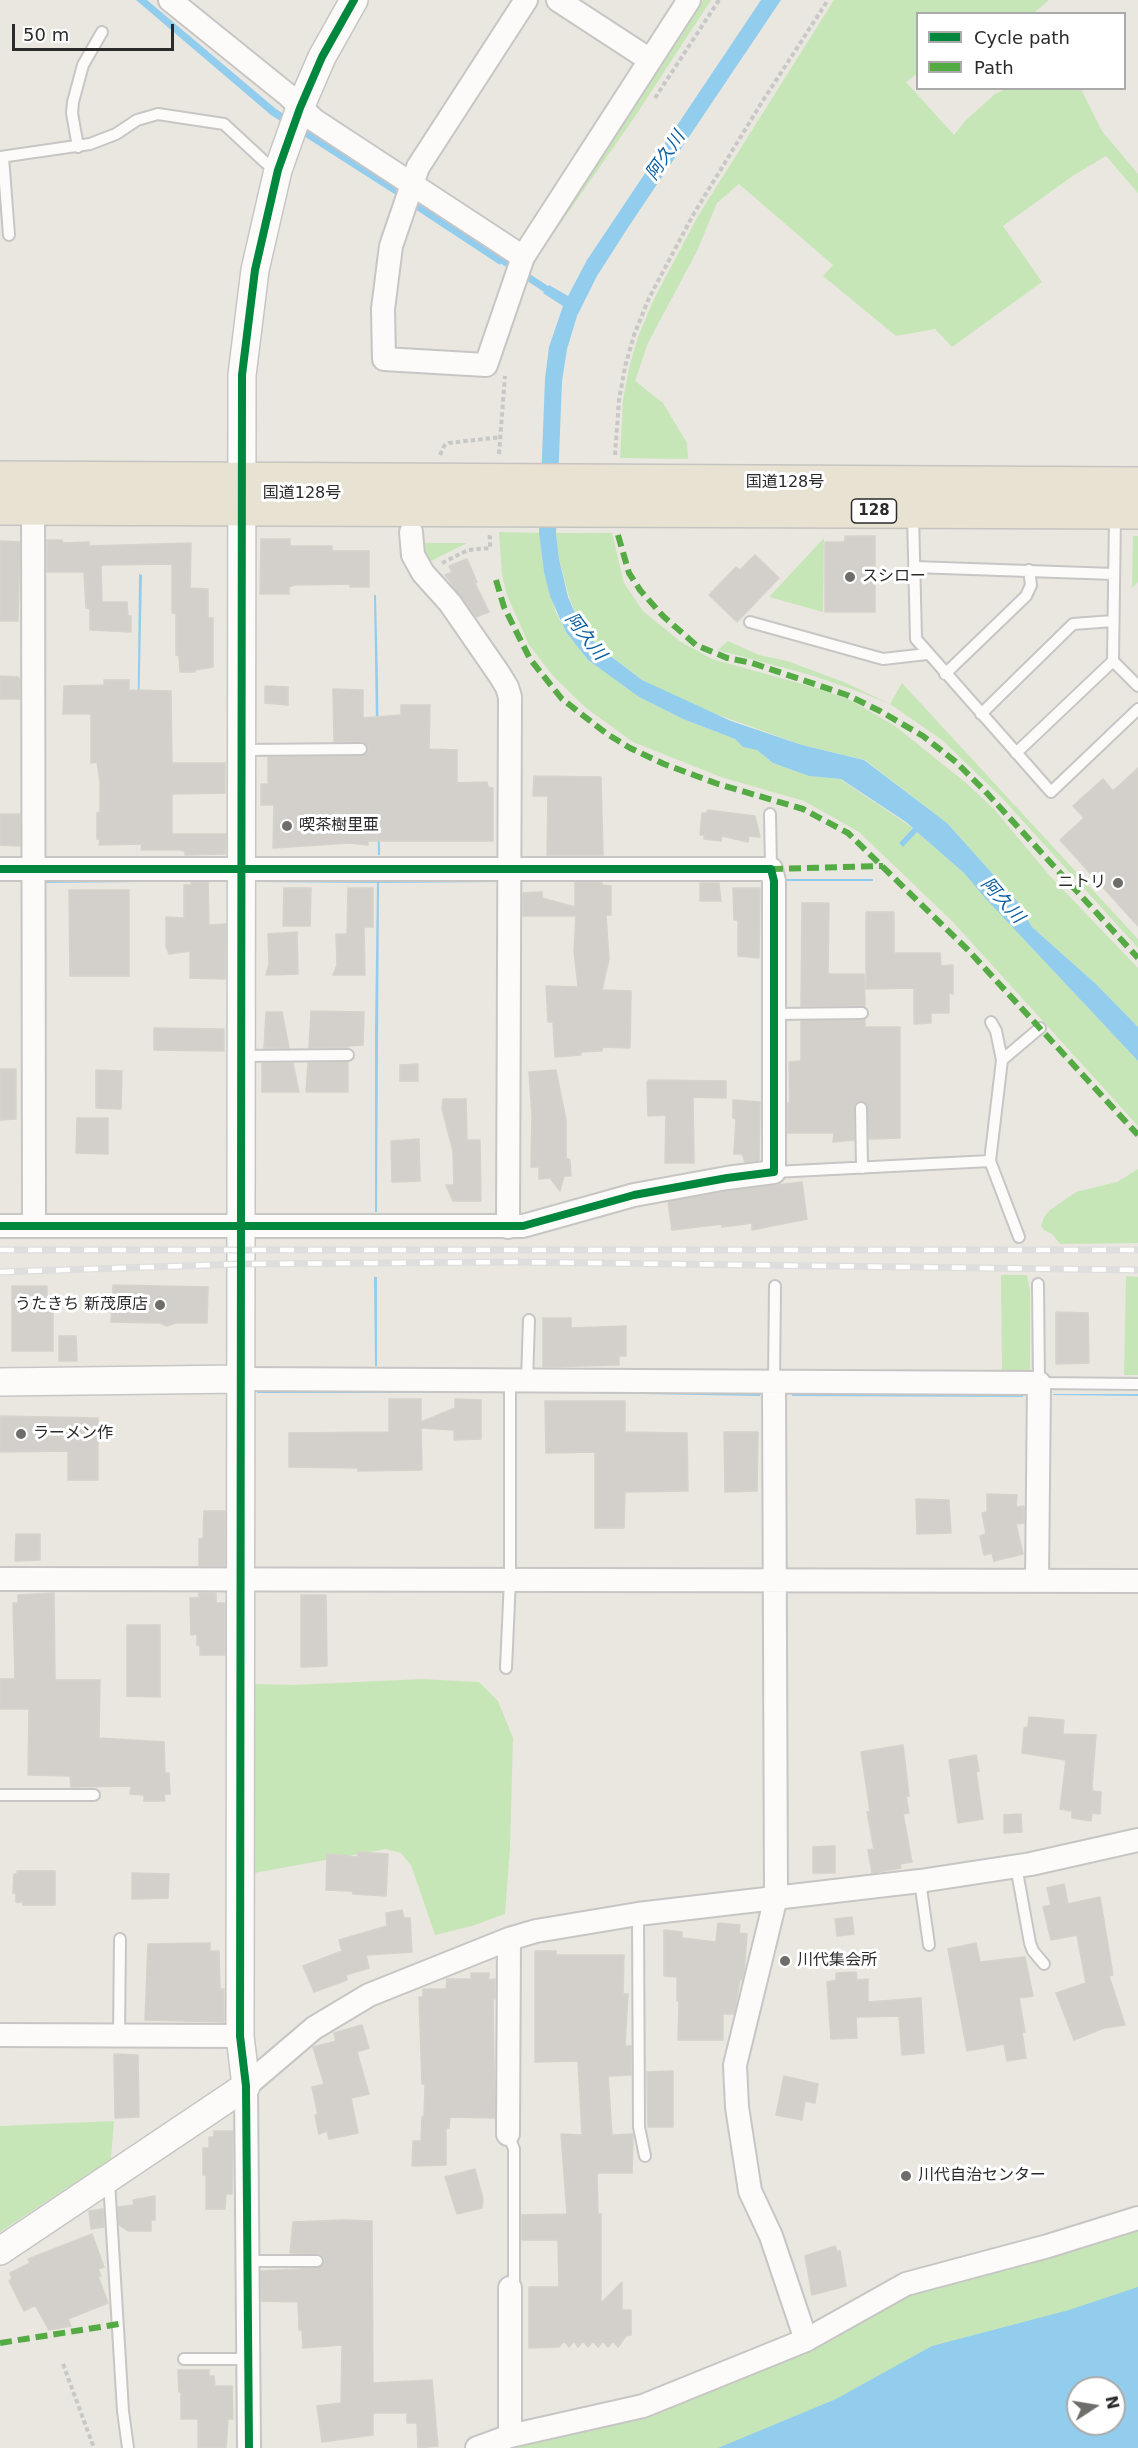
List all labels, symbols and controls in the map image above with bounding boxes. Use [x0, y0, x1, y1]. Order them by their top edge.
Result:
scale bar [15, 12, 177, 50]
legend [916, 12, 1126, 90]
text: 50 m [23, 24, 69, 45]
text: Cycle path [974, 27, 1070, 48]
text: Path [974, 57, 1014, 78]
water label: 阿久川 [642, 128, 690, 184]
street label: 国道128号 [746, 473, 824, 493]
street label: 国道128号 [263, 484, 341, 504]
road number: 128 [852, 499, 896, 523]
place label: スシロー [862, 567, 926, 587]
marker: スシロー [843, 570, 857, 584]
water label: 阿久川 [560, 609, 610, 665]
place label: 喫茶樹里亜 [299, 816, 379, 836]
marker: 喫茶樹里亜 [280, 819, 294, 833]
place label: ニトリ [1058, 873, 1106, 893]
water label: 阿久川 [976, 874, 1028, 928]
marker: ニトリ [1111, 876, 1125, 890]
place label: うたきち 新茂原店 [15, 1295, 148, 1315]
marker: うたきち 新茂原店 [153, 1298, 167, 1312]
place label: ラーメン作 [33, 1424, 113, 1444]
marker: ラーメン作 [14, 1427, 28, 1441]
place label: 川代集会所 [797, 1951, 877, 1971]
marker: 川代集会所 [778, 1954, 792, 1968]
place label: 川代自治センター [918, 2166, 1046, 2186]
marker: 川代自治センター [899, 2169, 913, 2183]
north arrow [1066, 2376, 1126, 2436]
text: N [1101, 2394, 1123, 2411]

